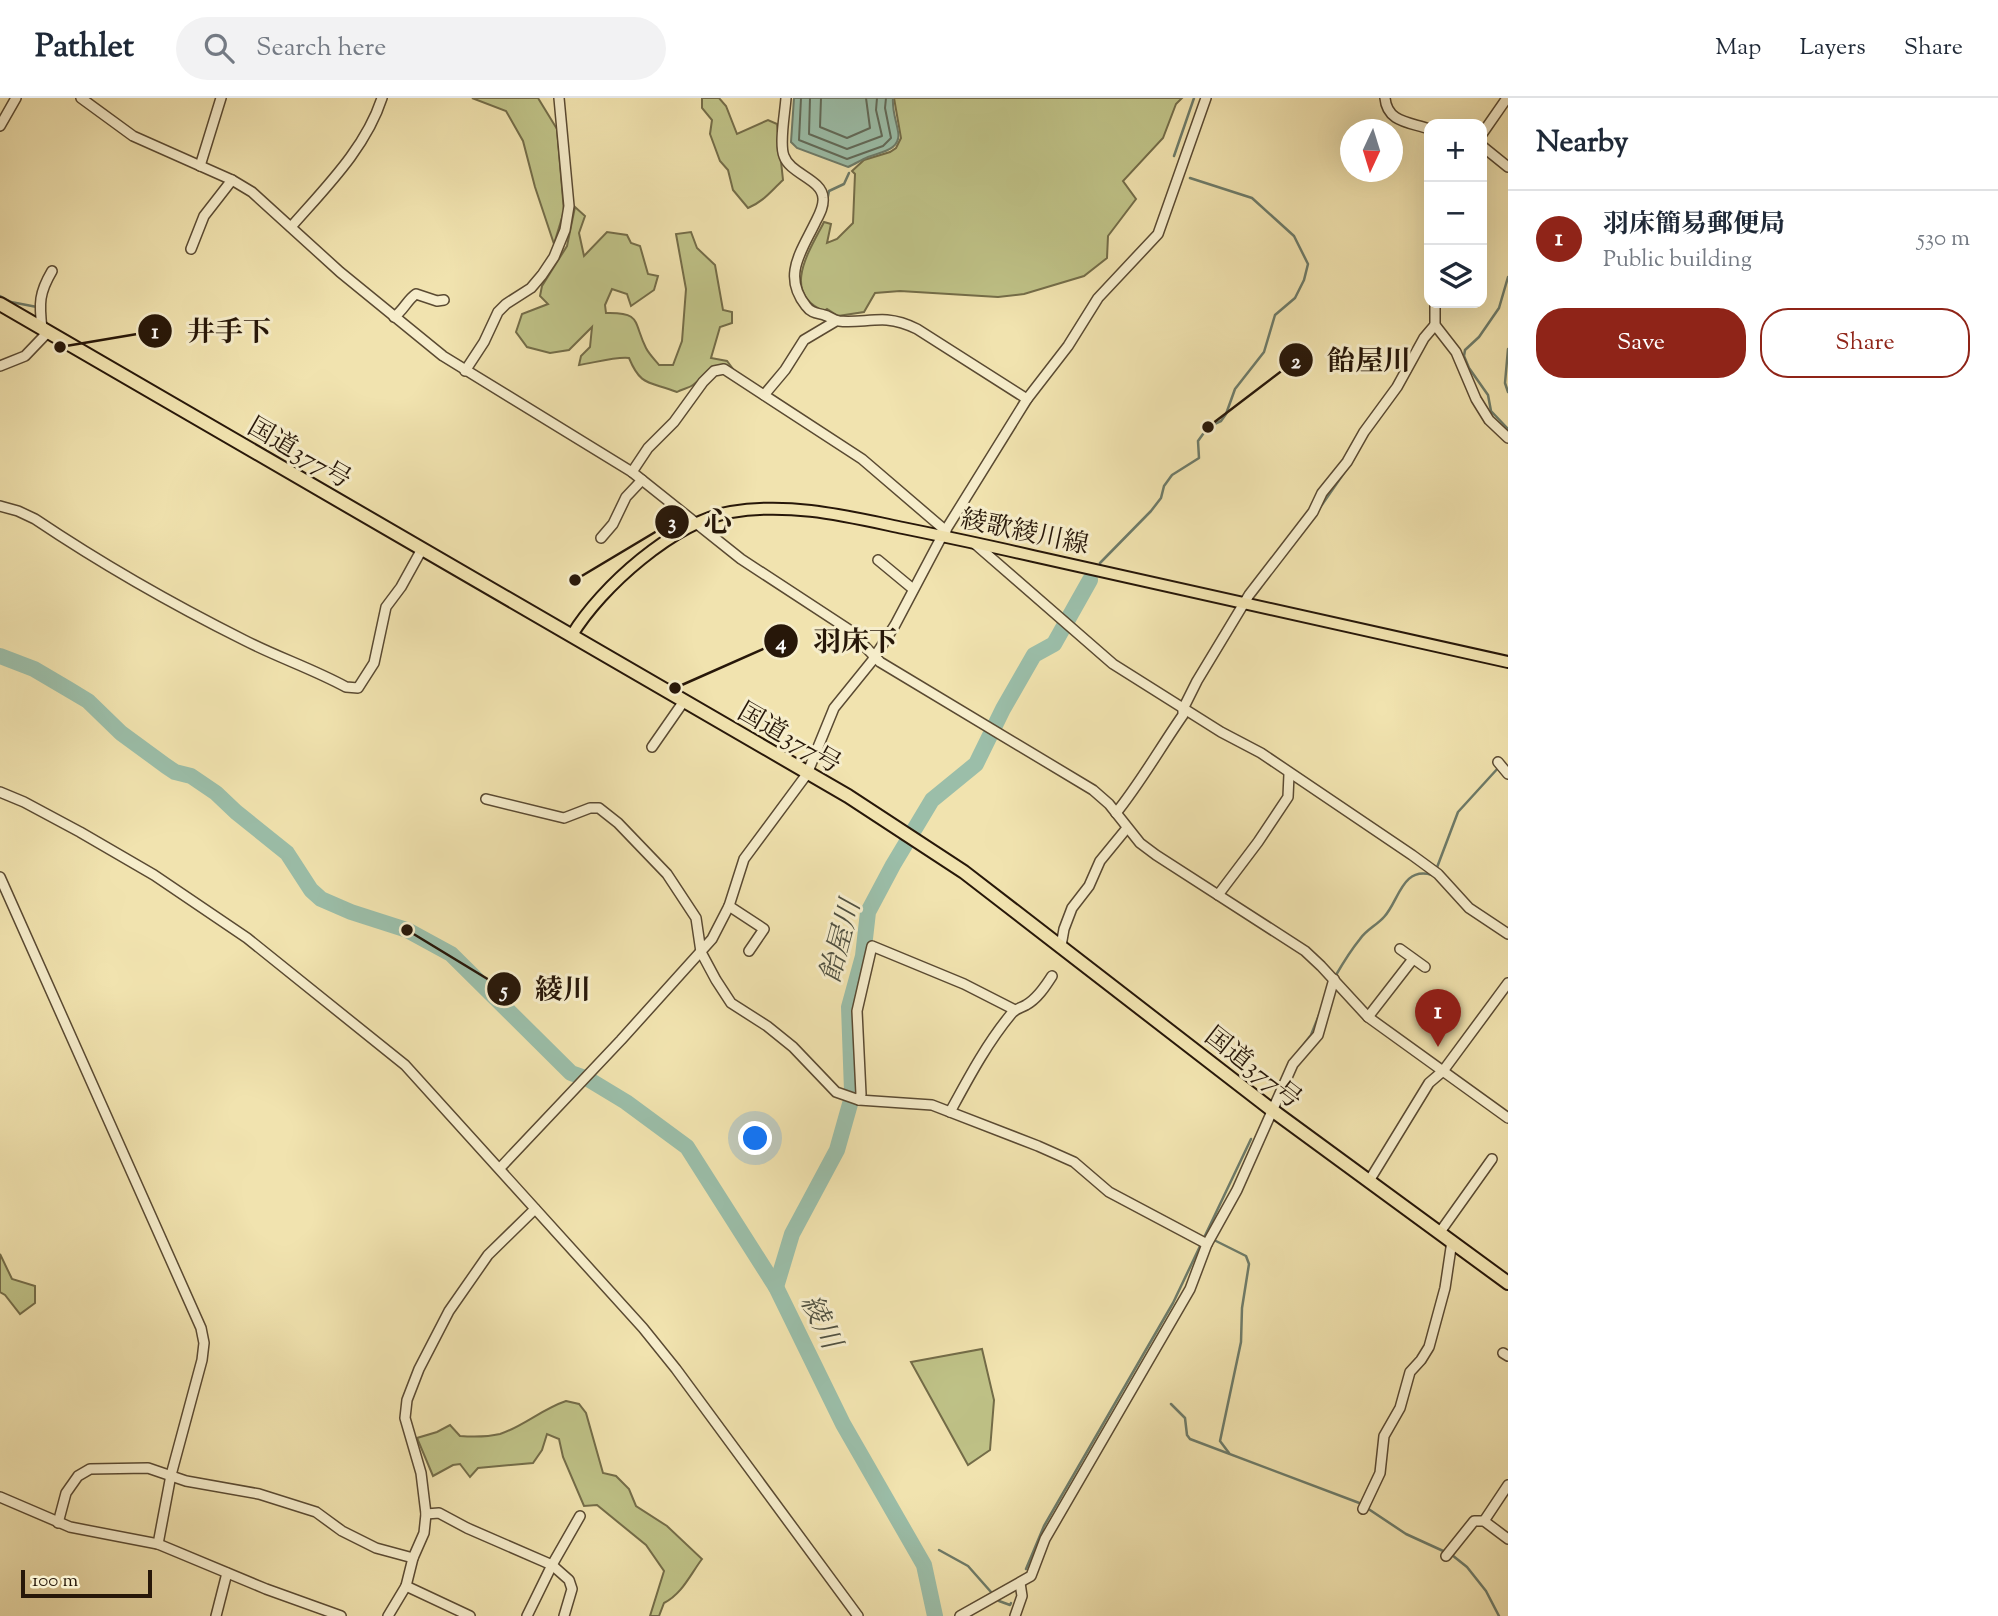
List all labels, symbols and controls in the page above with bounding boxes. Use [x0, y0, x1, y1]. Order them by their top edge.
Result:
search box [176, 17, 666, 80]
text: Pathlet [35, 24, 134, 72]
icon: search [200, 29, 238, 67]
text: Search here [256, 30, 386, 67]
text: Map [1715, 31, 1761, 65]
text: Layers [1799, 31, 1866, 65]
text: Share [1904, 31, 1963, 65]
north arrow [1340, 119, 1403, 182]
map controls [1424, 119, 1487, 308]
button: + [1424, 119, 1487, 182]
text: Nearby [1536, 122, 1628, 165]
button: − [1424, 182, 1487, 245]
text: 羽床簡易郵便局 [1603, 207, 1785, 244]
text: 1 [1555, 223, 1563, 256]
text: 530 m [1917, 223, 1970, 256]
text: Public building [1603, 244, 1752, 277]
button: layers [1424, 245, 1487, 308]
callout: 井手下 [138, 307, 285, 356]
button: Save [1536, 308, 1746, 378]
button: Share [1760, 308, 1970, 378]
text: 井手下 [187, 314, 271, 354]
text: 1 [151, 318, 159, 348]
callout: 飴屋川 [1278, 336, 1425, 385]
text: 飴屋川 [1327, 343, 1411, 383]
text: 2 [1291, 348, 1301, 378]
street label: 国道377号 [240, 410, 358, 499]
callout: 心 [655, 497, 746, 546]
street label: 綾歌綾川線 [957, 502, 1092, 565]
text: 心 [704, 505, 732, 545]
text: 3 [668, 509, 676, 539]
callout: 羽床下 [764, 617, 911, 666]
text: 羽床下 [813, 624, 897, 664]
text: 4 [775, 629, 787, 659]
street label: 国道377号 [730, 695, 848, 784]
water label: 飴屋川 [812, 893, 873, 988]
callout: 綾川 [486, 965, 605, 1014]
text: 綾川 [535, 972, 591, 1012]
text: 5 [498, 977, 508, 1007]
pin: 1 [1415, 989, 1461, 1047]
street label: 国道377号 [1196, 1019, 1309, 1119]
your location [738, 1121, 772, 1155]
water label: 綾川 [789, 1288, 851, 1359]
scale bar [21, 1567, 152, 1599]
text: 100 m [32, 1568, 78, 1595]

